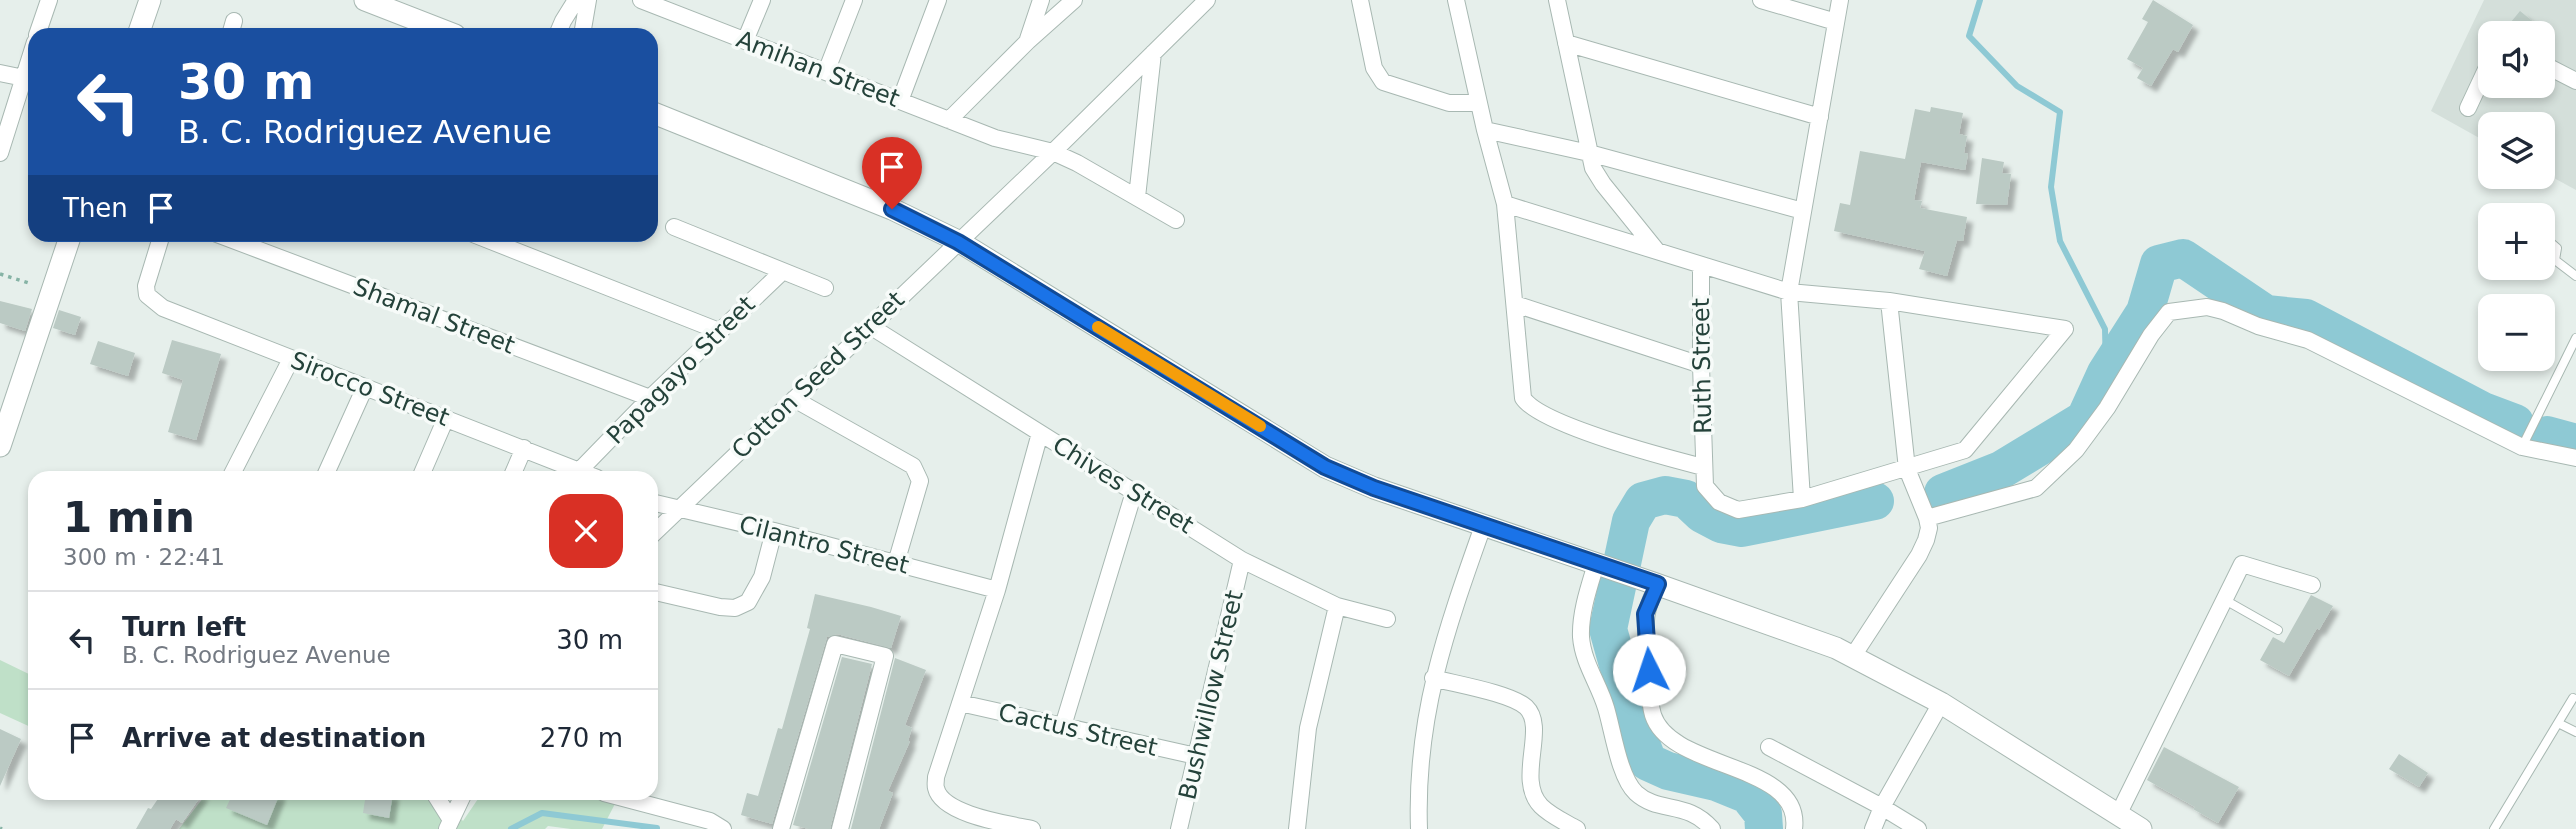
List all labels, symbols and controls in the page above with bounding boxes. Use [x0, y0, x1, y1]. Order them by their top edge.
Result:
map controls [2478, 21, 2555, 371]
button: sound [2478, 21, 2555, 98]
street label: Amihan Street [733, 25, 903, 113]
text: 30 m [178, 54, 314, 111]
icon: left [63, 56, 154, 147]
button: layers [2478, 112, 2555, 189]
text: B. C. Rodriguez Avenue [178, 113, 552, 151]
pin [862, 137, 922, 209]
icon: arrive [873, 148, 911, 186]
icon: arrive [142, 189, 180, 227]
text: Then [63, 193, 128, 223]
button: + [2478, 203, 2555, 280]
street label: Shamal Street [349, 272, 519, 360]
street label: Cotton Seed Street [726, 286, 910, 464]
street label: Papagayo Street [601, 290, 761, 450]
button: − [2478, 294, 2555, 371]
street label: Ruth Street [1687, 298, 1717, 434]
street label: Sirocco Street [287, 346, 453, 432]
street label: Chives Street [1047, 431, 1199, 539]
text: 1 min [63, 493, 195, 542]
button: close [549, 494, 623, 568]
street label: Cilantro Street [736, 510, 912, 580]
text: 300 m · 22:41 [63, 544, 225, 570]
street label: Bushwillow Street [1173, 588, 1249, 802]
text: Turn left [122, 612, 246, 642]
icon: left [63, 621, 101, 659]
text: 30 m [556, 625, 623, 655]
position arrow [1612, 633, 1686, 707]
text: B. C. Rodriguez Avenue [122, 642, 391, 668]
street label: Cactus Street [996, 698, 1160, 762]
icon: arrive [63, 719, 101, 757]
text: Arrive at destination [122, 723, 426, 753]
text: 270 m [540, 723, 623, 753]

